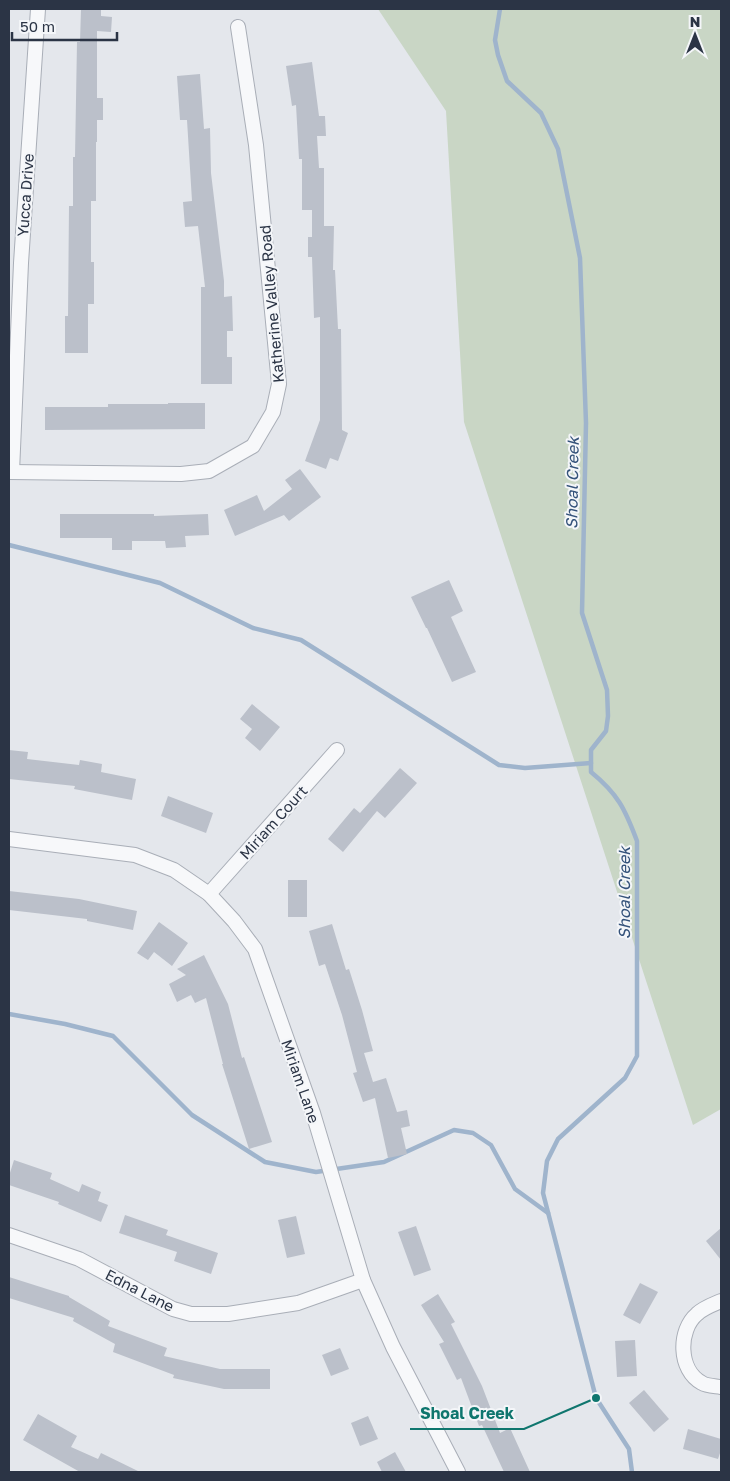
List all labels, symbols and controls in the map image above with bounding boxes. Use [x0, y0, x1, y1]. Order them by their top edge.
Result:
scale bar [12, 10, 118, 42]
north arrow [670, 10, 720, 60]
text: N [690, 13, 700, 30]
text: 50 m [20, 17, 55, 35]
street label: Yucca Drive [13, 152, 37, 237]
street label: Katherine Valley Road [255, 224, 287, 384]
water label: Shoal Creek [561, 435, 583, 529]
street label: Miriam Court [235, 782, 311, 862]
water label: Shoal Creek [614, 845, 634, 939]
street label: Miriam Lane [278, 1037, 324, 1126]
street label: Edna Lane [103, 1265, 178, 1315]
callout: Shoal Creek [410, 1398, 524, 1429]
text: Shoal Creek [420, 1403, 515, 1423]

